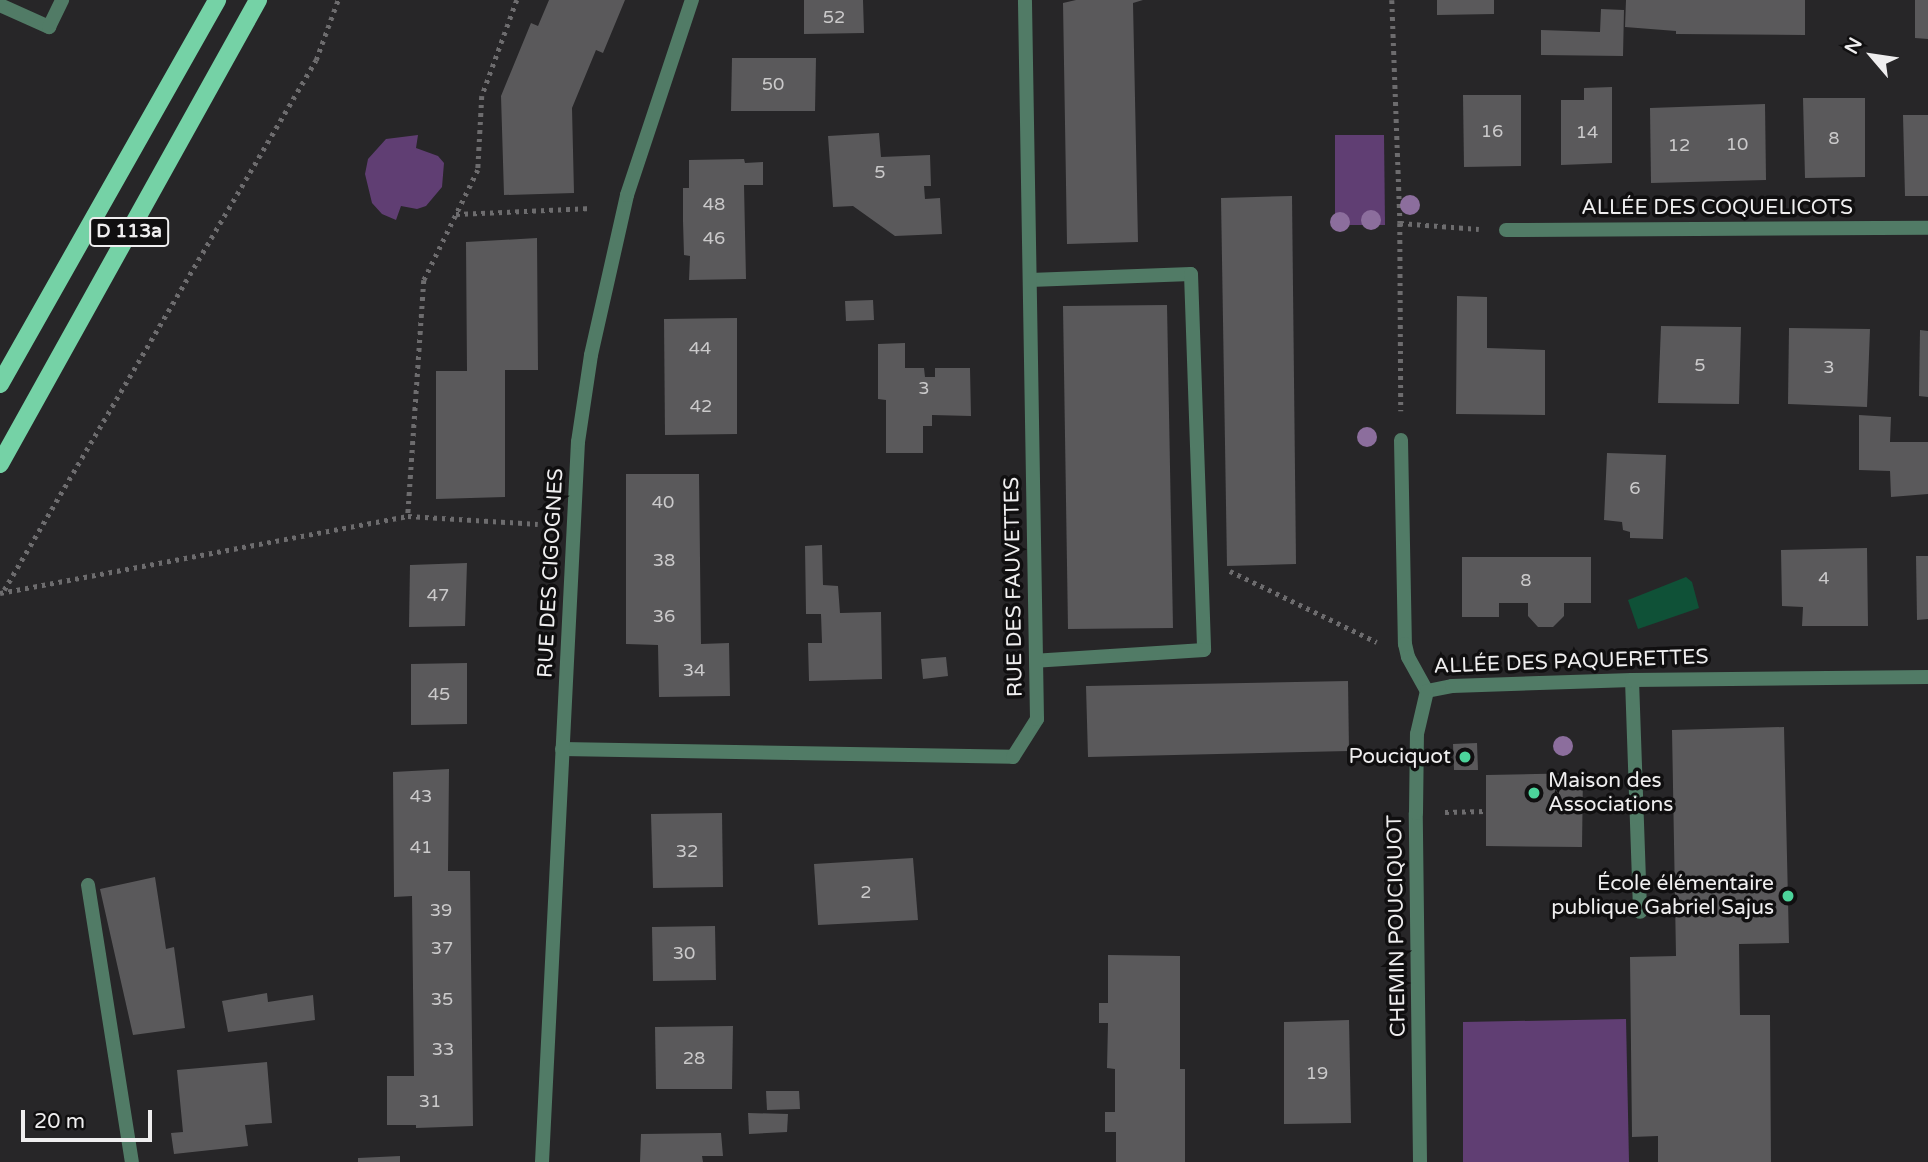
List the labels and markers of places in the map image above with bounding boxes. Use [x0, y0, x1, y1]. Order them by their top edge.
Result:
place label: Pouciquot [1348, 744, 1451, 770]
marker: Pouciquot [1457, 749, 1473, 765]
place label: Maison des Associations [1548, 768, 1673, 818]
marker: Maison des Associations [1526, 785, 1542, 801]
place label: École élémentaire publique Gabriel Sajus [1551, 871, 1774, 921]
marker: École élémentaire publique Gabriel Sajus [1780, 888, 1796, 904]

